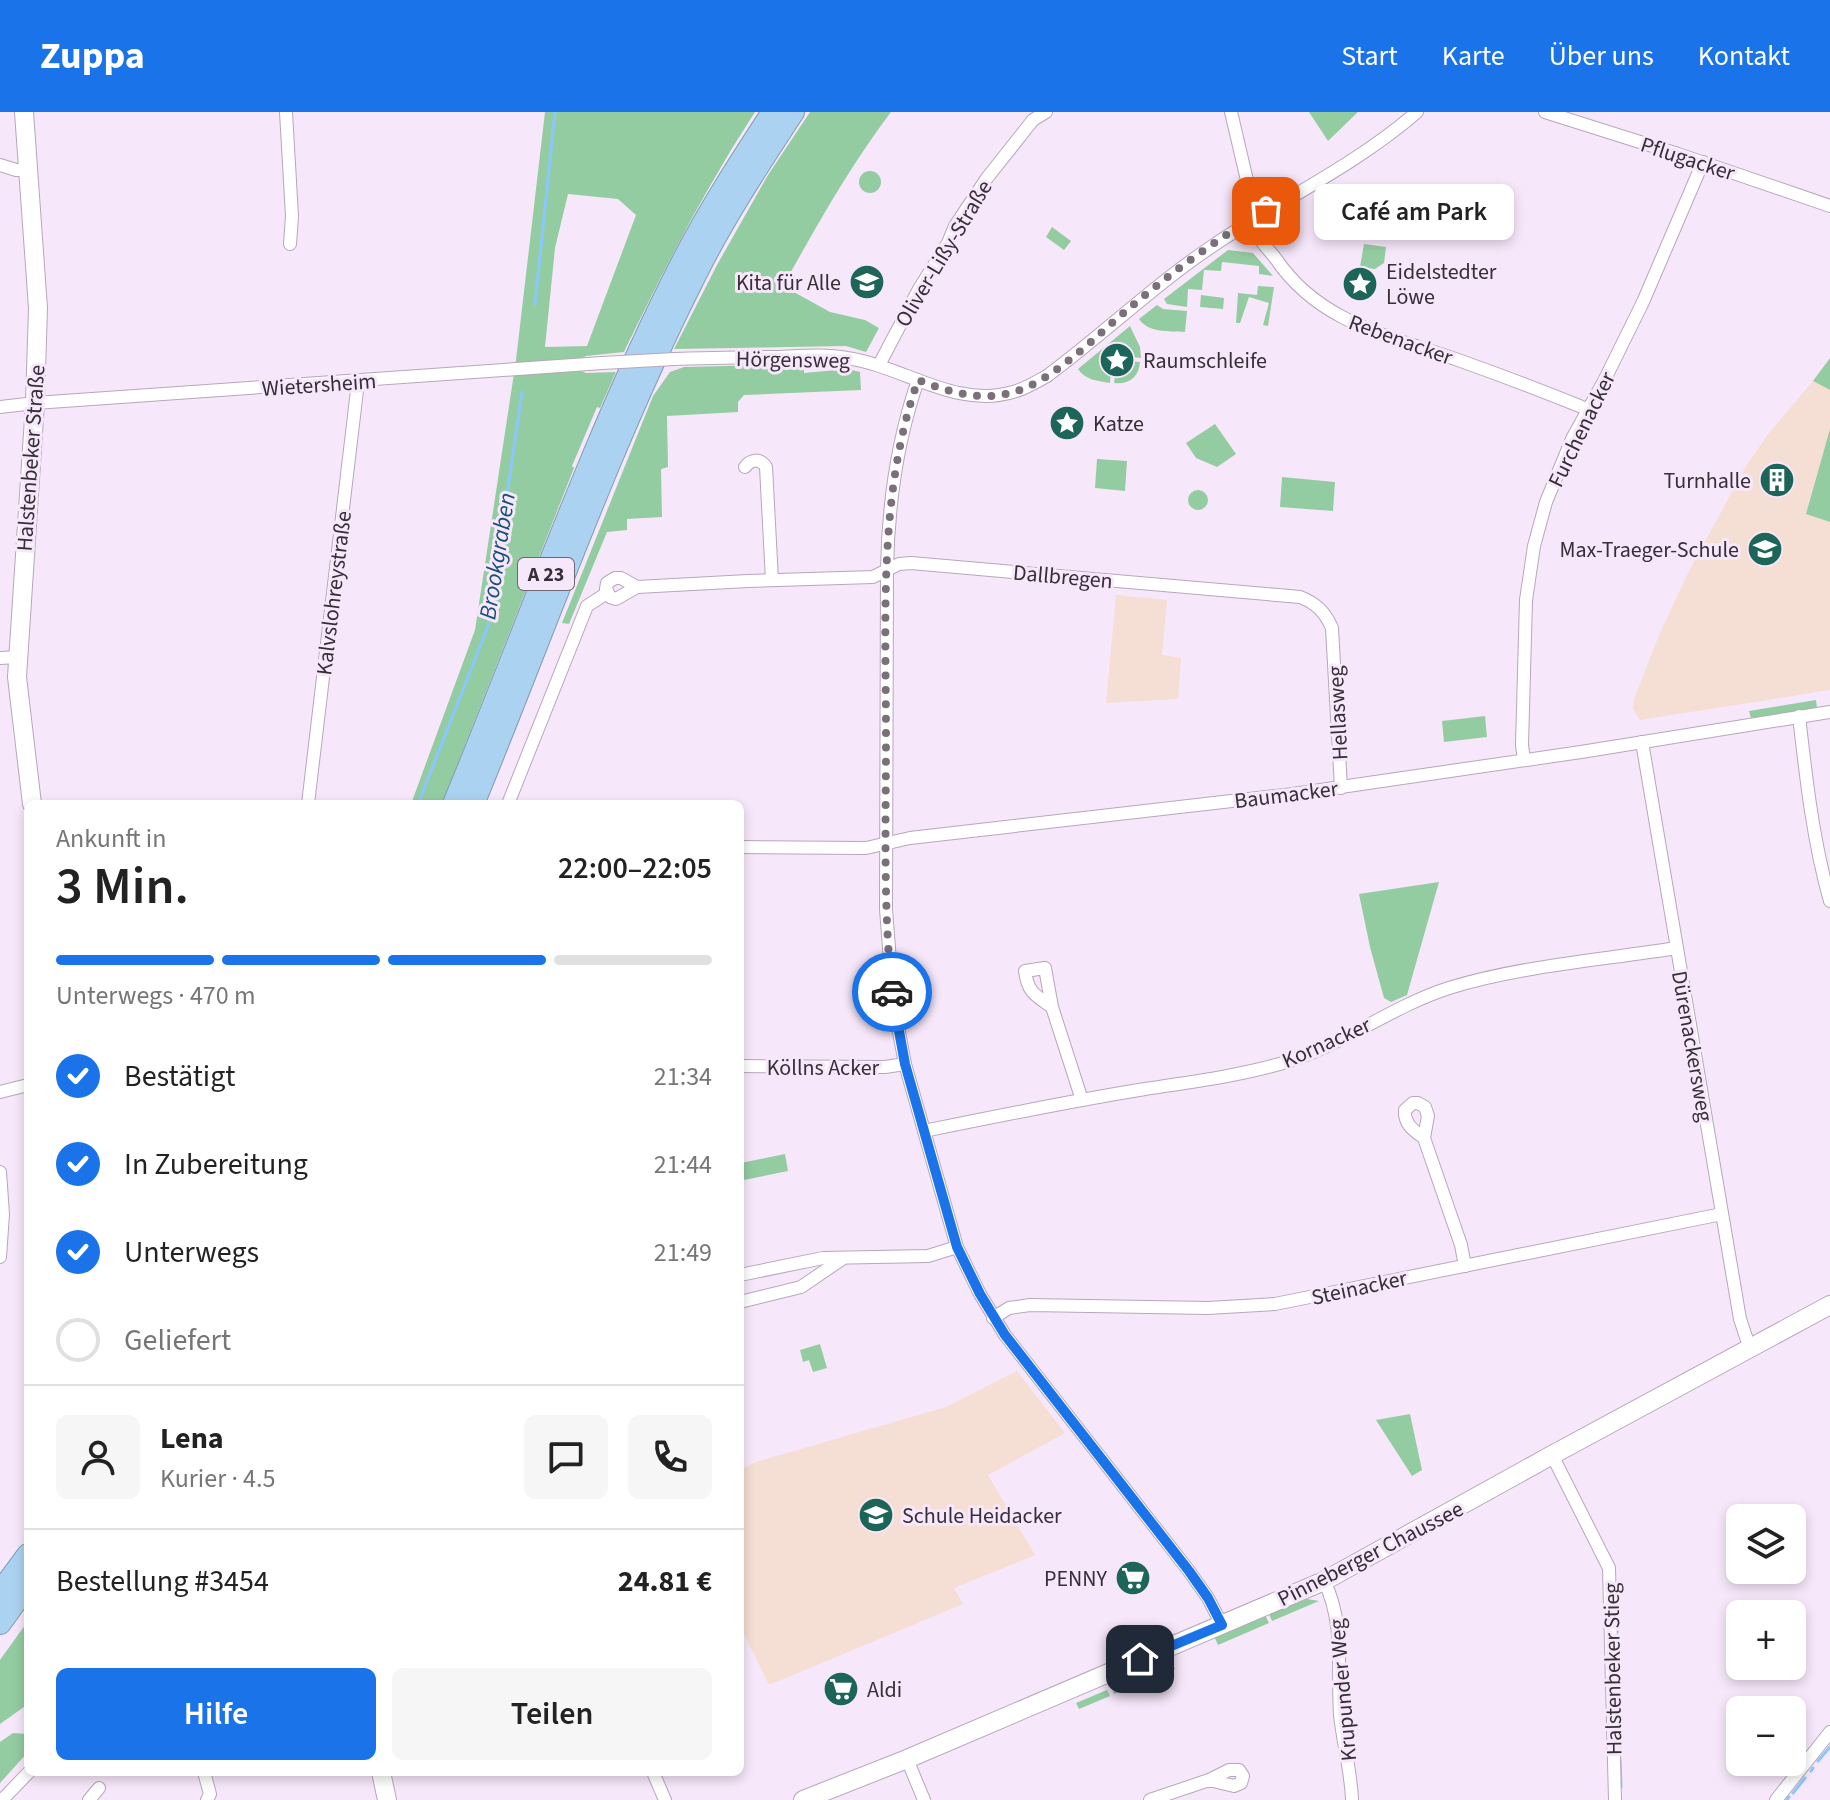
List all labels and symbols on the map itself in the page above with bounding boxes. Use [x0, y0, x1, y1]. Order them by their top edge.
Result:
street label: Pflugacker [1636, 129, 1739, 189]
street label: Oliver-Lißy-Straße [887, 174, 1000, 333]
pin [1232, 177, 1300, 245]
callout: Café am Park [1314, 183, 1514, 239]
place label: Eidelstedter Löwe [1386, 256, 1497, 313]
school or university icon: Kita für Alle [848, 263, 886, 301]
place icon: Eidelstedter Löwe [1341, 265, 1379, 303]
place label: Kita für Alle [736, 267, 841, 299]
street label: Rebenacker [1344, 306, 1457, 374]
place icon: Raumschleife [1098, 341, 1136, 379]
street label: Hörgensweg [736, 343, 850, 377]
place label: Raumschleife [1143, 345, 1267, 377]
street label: Halstenbeker Straße [9, 364, 53, 552]
street label: Wietersheim [261, 365, 377, 405]
street label: Furchenacker [1540, 366, 1624, 493]
place icon: Katze [1048, 404, 1086, 442]
place label: Katze [1093, 408, 1144, 440]
building icon: Turnhalle [1758, 461, 1796, 499]
place label: Turnhalle [1663, 465, 1751, 497]
water label: Brookgraben [470, 490, 525, 622]
street label: Kalvslohreystraße [308, 509, 360, 677]
school or university icon: Max-Traeger-Schule [1746, 530, 1784, 568]
place label: Max-Traeger-Schule [1559, 534, 1739, 566]
street label: Dallbregen [1012, 557, 1114, 597]
road number: A 23 [518, 558, 574, 590]
street label: Hellasweg [1320, 665, 1356, 761]
street label: Baumacker [1232, 773, 1340, 817]
courier [852, 952, 932, 1032]
street label: Dürenackersweg [1663, 968, 1721, 1124]
street label: Kornacker [1277, 1009, 1376, 1077]
street label: Köllns Acker [767, 1052, 880, 1084]
street label: Steinacker [1308, 1262, 1410, 1314]
street label: Pinneberger Chaussee [1272, 1493, 1469, 1615]
school or university icon: Schule Heidacker [857, 1496, 895, 1534]
place label: Schule Heidacker [902, 1500, 1062, 1532]
supermarket icon: PENNY [1114, 1559, 1152, 1597]
place label: PENNY [1044, 1563, 1108, 1595]
street label: Halstenbeker Stieg [1595, 1583, 1631, 1755]
street label: Krupunder Weg [1321, 1617, 1365, 1762]
pin [1106, 1625, 1174, 1693]
supermarket icon: Aldi [822, 1670, 860, 1708]
place label: Aldi [867, 1674, 902, 1706]

